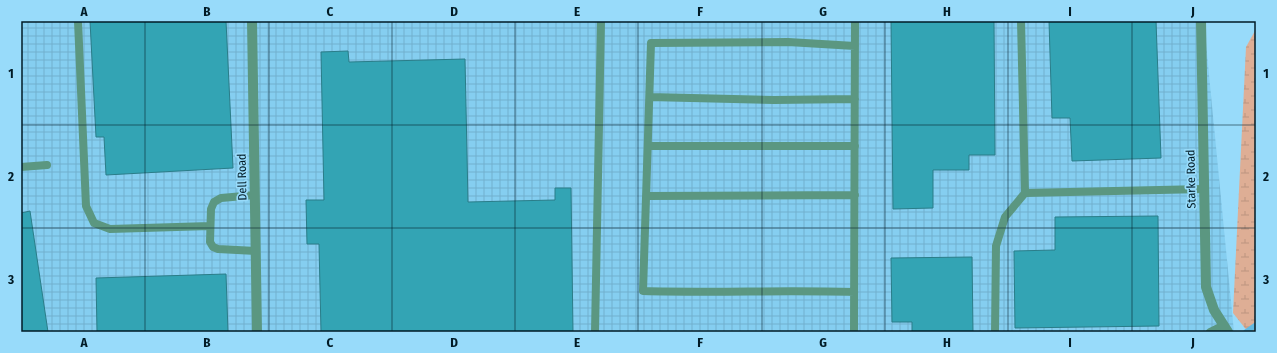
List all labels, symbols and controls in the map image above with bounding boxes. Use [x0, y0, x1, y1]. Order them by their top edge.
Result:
text: A [79, 4, 88, 19]
text: B [203, 4, 211, 19]
text: C [327, 4, 334, 19]
text: D [450, 4, 458, 19]
text: E [574, 4, 580, 19]
text: F [697, 4, 703, 19]
text: G [819, 4, 827, 19]
text: H [943, 4, 951, 19]
text: I [1068, 4, 1072, 19]
text: J [1190, 4, 1195, 19]
text: 1 [8, 66, 14, 81]
text: 1 [1263, 66, 1269, 81]
street label: Starke Road [1183, 149, 1199, 209]
street label: Dell Road [235, 153, 249, 201]
text: 2 [7, 169, 14, 184]
text: 2 [1262, 169, 1269, 184]
text: 3 [7, 272, 14, 287]
text: 3 [1262, 272, 1269, 287]
text: A [79, 335, 88, 350]
text: B [203, 335, 211, 350]
text: C [327, 335, 334, 350]
text: D [450, 335, 458, 350]
text: E [574, 335, 580, 350]
text: F [697, 335, 703, 350]
text: G [819, 335, 827, 350]
text: H [943, 335, 951, 350]
text: I [1068, 335, 1072, 350]
text: J [1190, 335, 1195, 350]

